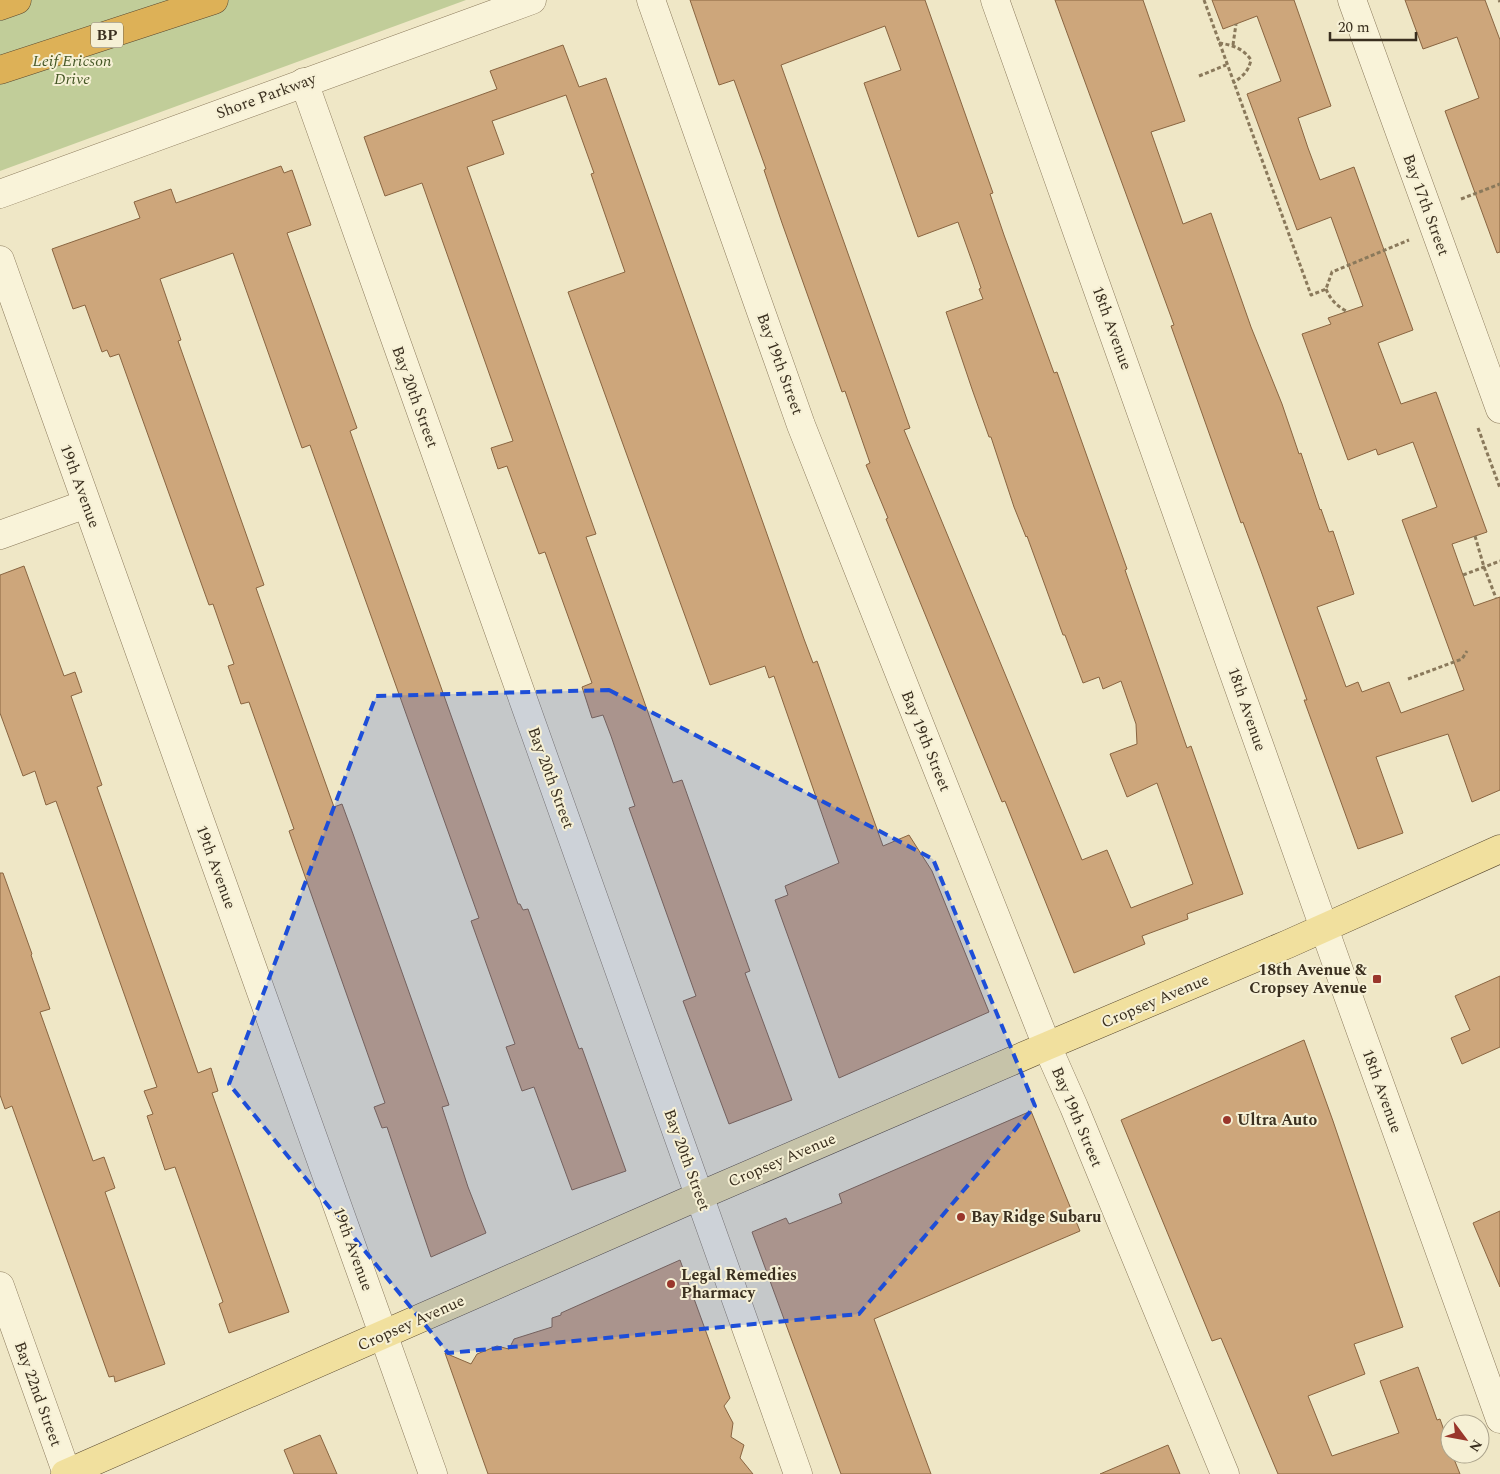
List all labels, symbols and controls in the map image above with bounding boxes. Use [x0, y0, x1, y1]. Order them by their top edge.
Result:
scale bar [1330, 10, 1416, 42]
text: 20 m [1338, 16, 1370, 39]
road number: BP [91, 22, 123, 48]
park label: Leif Ericson Drive [32, 49, 112, 91]
street label: Shore Parkway [213, 66, 321, 125]
street label: Bay 17th Street [1396, 151, 1456, 260]
street label: 18th Avenue [1086, 283, 1138, 373]
street label: Bay 19th Street [750, 310, 810, 419]
street label: Bay 20th Street [385, 343, 445, 452]
street label: 19th Avenue [54, 441, 106, 531]
street label: 18th Avenue [1221, 664, 1273, 754]
street label: Bay 19th Street [895, 687, 957, 795]
street label: Bay 20th Street [521, 724, 581, 833]
street label: 19th Avenue [190, 822, 242, 912]
place label: 18th Avenue & Cropsey Avenue [1249, 958, 1368, 1000]
street label: Cropsey Avenue [1097, 968, 1213, 1034]
marker: 18th Avenue & Cropsey Avenue [1371, 973, 1383, 985]
street label: 18th Avenue [1356, 1046, 1408, 1136]
street label: Bay 19th Street [1045, 1063, 1109, 1171]
street label: Bay 20th Street [657, 1106, 717, 1215]
place label: Ultra Auto [1237, 1108, 1317, 1132]
marker: Ultra Auto [1221, 1114, 1233, 1126]
street label: Cropsey Avenue [724, 1127, 840, 1193]
street label: 19th Avenue [327, 1204, 379, 1294]
place label: Bay Ridge Subaru [971, 1205, 1102, 1229]
marker: Bay Ridge Subaru [955, 1211, 967, 1223]
place label: Legal Remedies Pharmacy [681, 1263, 797, 1305]
marker: Legal Remedies Pharmacy [665, 1278, 677, 1290]
street label: Cropsey Avenue [354, 1289, 468, 1357]
street label: Bay 22nd Street [8, 1338, 68, 1450]
north arrow [1440, 1414, 1490, 1464]
text: N [1464, 1435, 1488, 1456]

